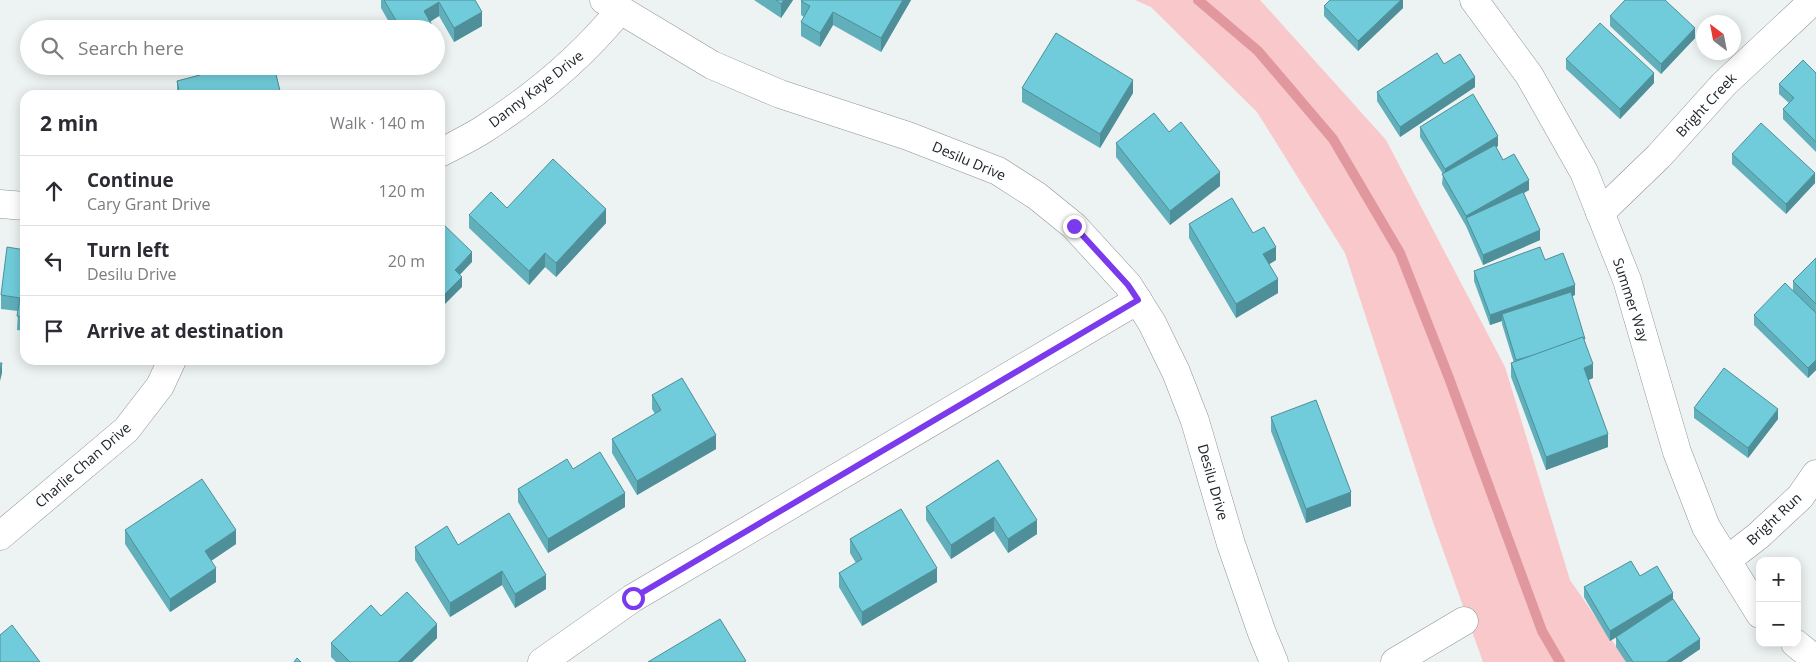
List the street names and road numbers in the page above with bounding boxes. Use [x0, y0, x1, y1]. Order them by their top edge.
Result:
street label: Danny Kaye Drive [485, 46, 587, 131]
street label: Bright Creek [1671, 68, 1741, 141]
street label: Desilu Drive [929, 137, 1009, 185]
street label: Summer Way [1609, 255, 1654, 345]
street label: Charlie Chan Drive [31, 418, 135, 512]
street label: Desilu Drive [1194, 442, 1233, 522]
street label: Bright Run [1742, 488, 1805, 549]

